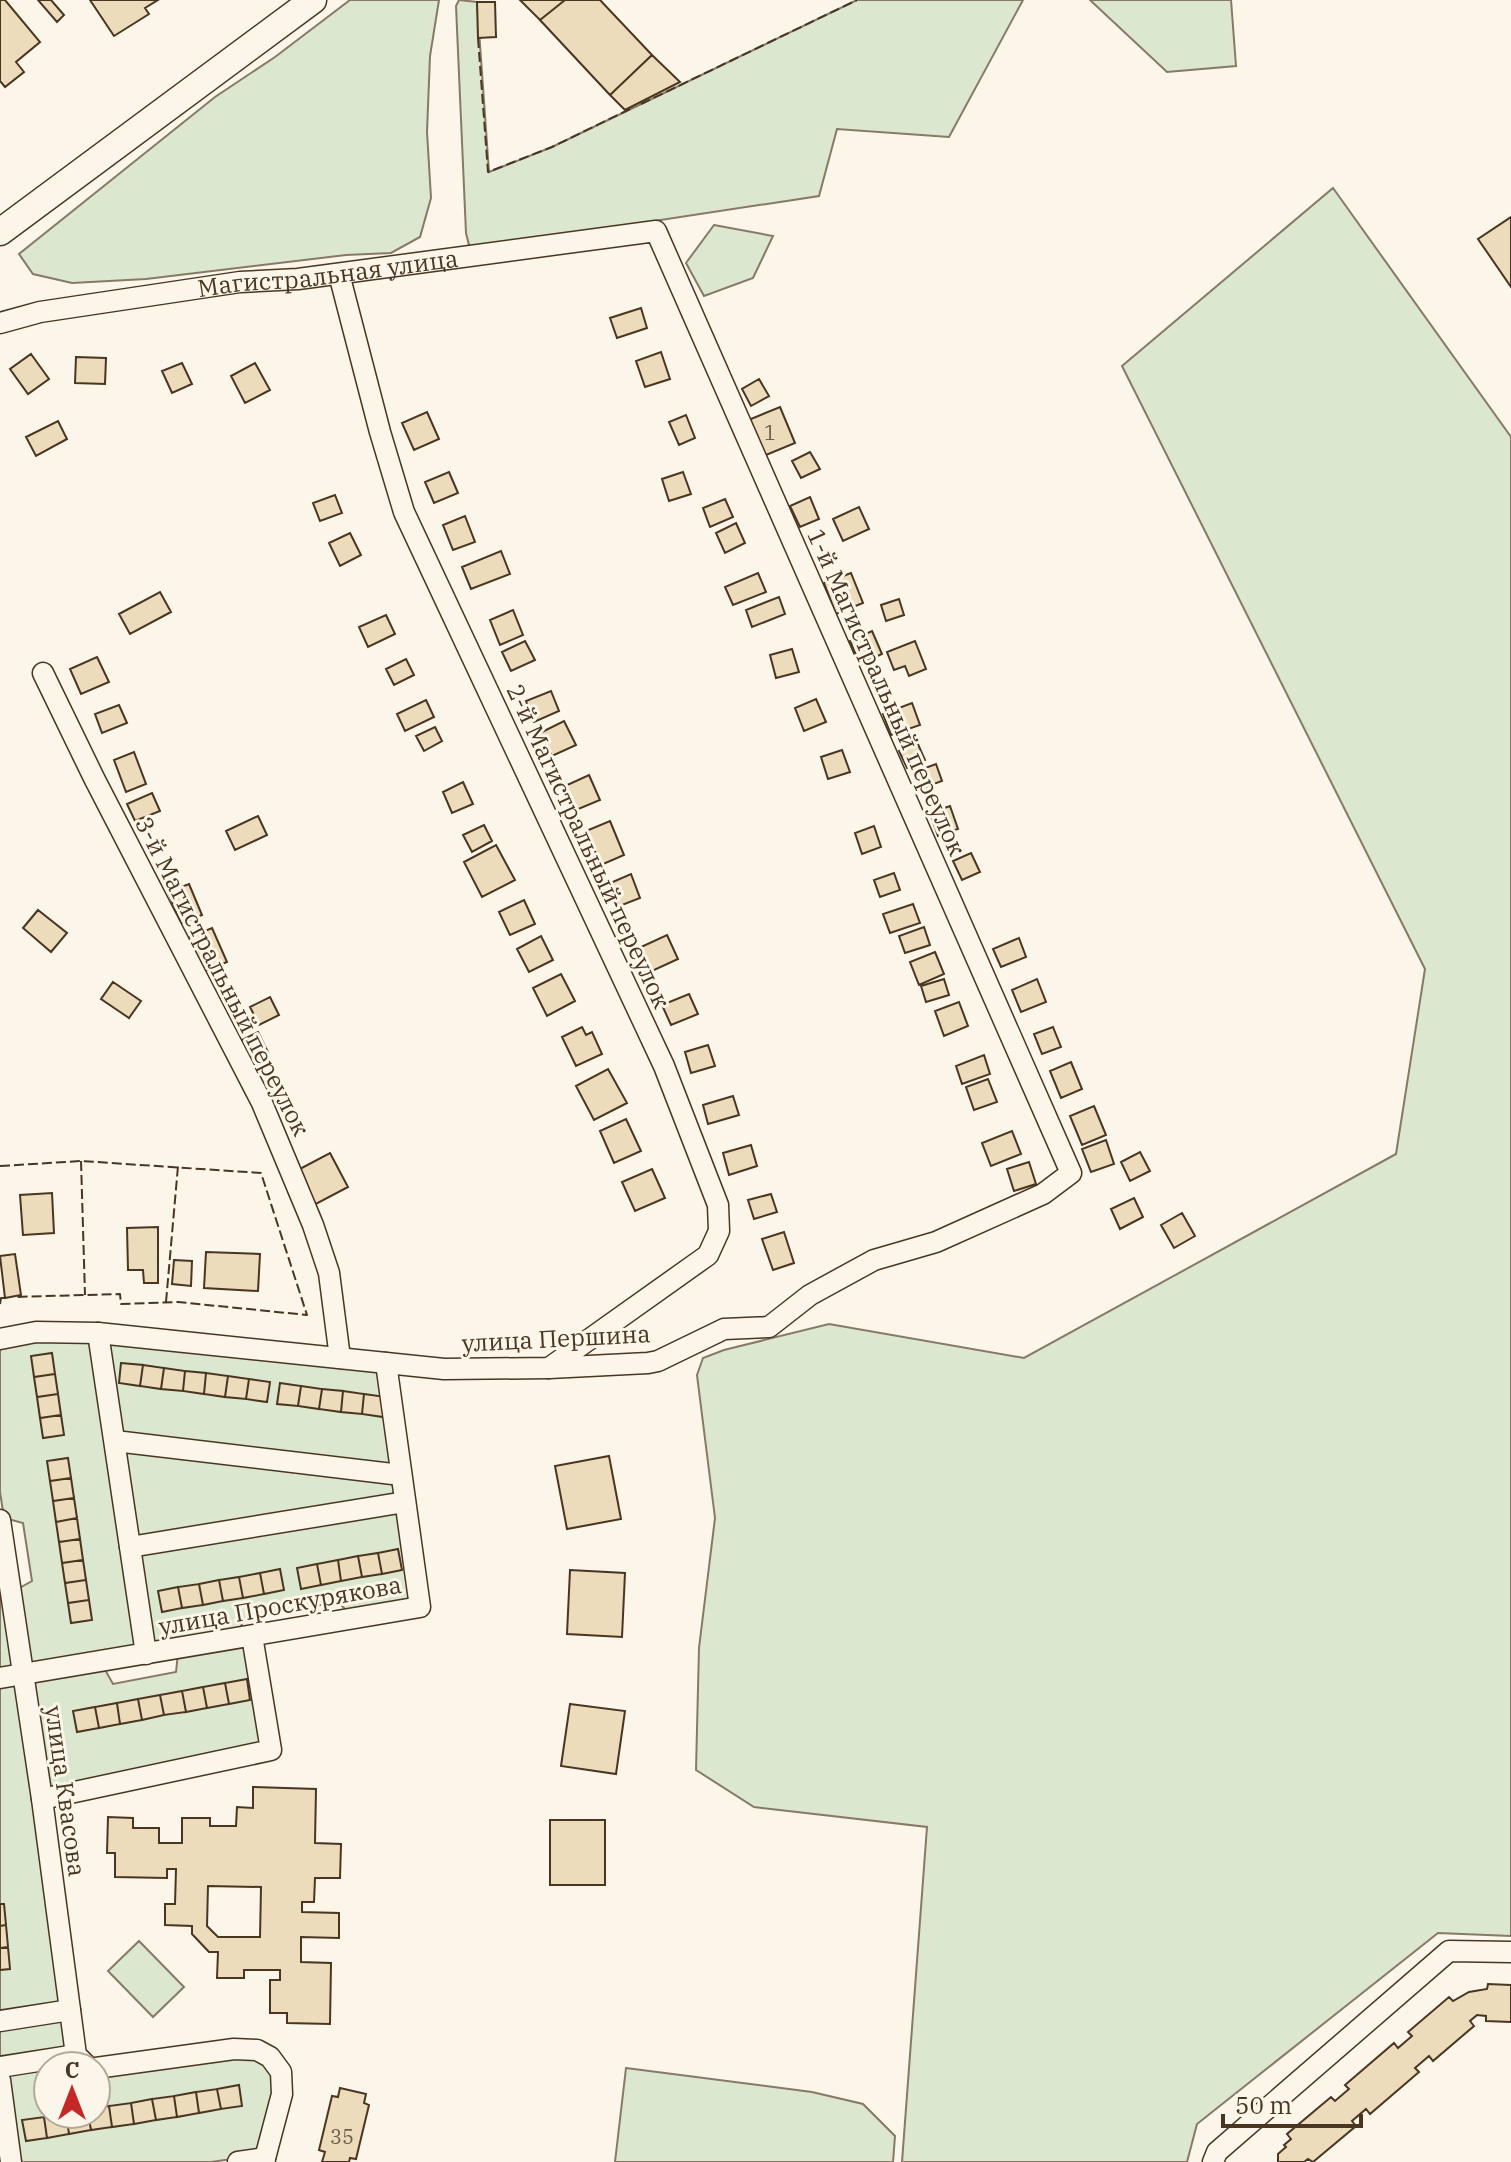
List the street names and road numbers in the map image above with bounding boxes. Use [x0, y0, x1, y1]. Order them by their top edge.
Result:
street label: Магистральная улица [195, 242, 460, 304]
street label: 1-й Магистральный переулок [800, 524, 974, 860]
street label: 2-й Магистральный переулок [500, 679, 678, 1013]
street label: 3-й Магистральный переулок [128, 811, 318, 1141]
street label: улица Першина [461, 1317, 651, 1359]
street label: улица Проскурякова [156, 1568, 404, 1642]
street label: улица Квасова [38, 1704, 94, 1878]

